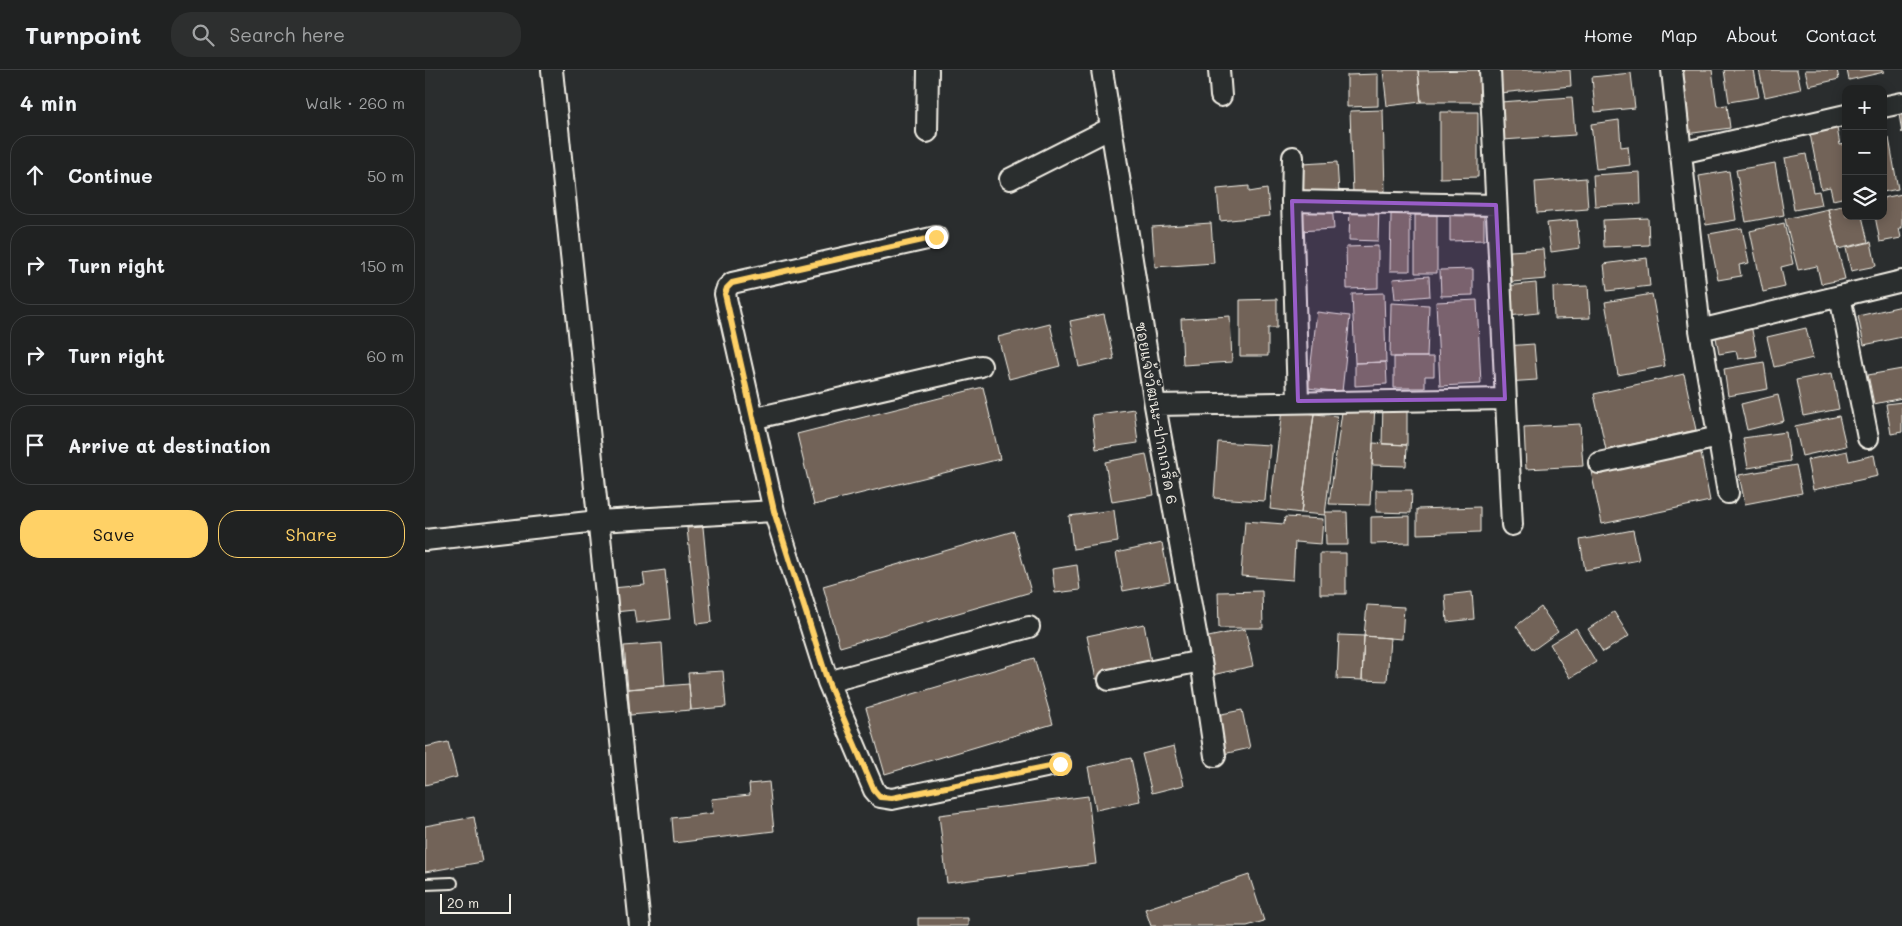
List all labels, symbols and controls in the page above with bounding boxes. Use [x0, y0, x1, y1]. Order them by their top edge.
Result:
search box [171, 12, 521, 57]
text: Turnpoint [25, 19, 141, 50]
icon: search [189, 21, 217, 49]
text: Search here [229, 22, 345, 47]
text: Home [1584, 23, 1633, 47]
text: Map [1661, 23, 1697, 47]
text: About [1725, 23, 1778, 47]
text: Contact [1806, 23, 1877, 47]
map controls [1842, 85, 1887, 220]
button: + [1842, 85, 1887, 130]
text: 4 min [20, 89, 77, 116]
text: Walk · 260 m [305, 92, 405, 113]
button: − [1842, 130, 1887, 175]
icon: ahead [21, 161, 49, 189]
text: Continue [68, 163, 153, 188]
text: 50 m [367, 165, 404, 186]
button: layers [1842, 175, 1887, 220]
route end [925, 226, 948, 249]
icon: right [21, 251, 49, 279]
text: Turn right [68, 253, 165, 278]
text: 150 m [360, 255, 404, 276]
street label: ซอยแจ้งวัฒนะ-ปากเกร็ด 6 [1131, 320, 1184, 506]
icon: right [21, 341, 49, 369]
text: Turn right [68, 343, 165, 368]
text: 60 m [367, 345, 404, 366]
icon: arrive [21, 431, 49, 459]
text: Arrive at destination [68, 433, 271, 458]
button: Save [20, 510, 208, 558]
button: Share [218, 510, 405, 558]
route start [1049, 753, 1072, 776]
scale bar [440, 891, 511, 914]
text: 20 m [447, 893, 479, 912]

